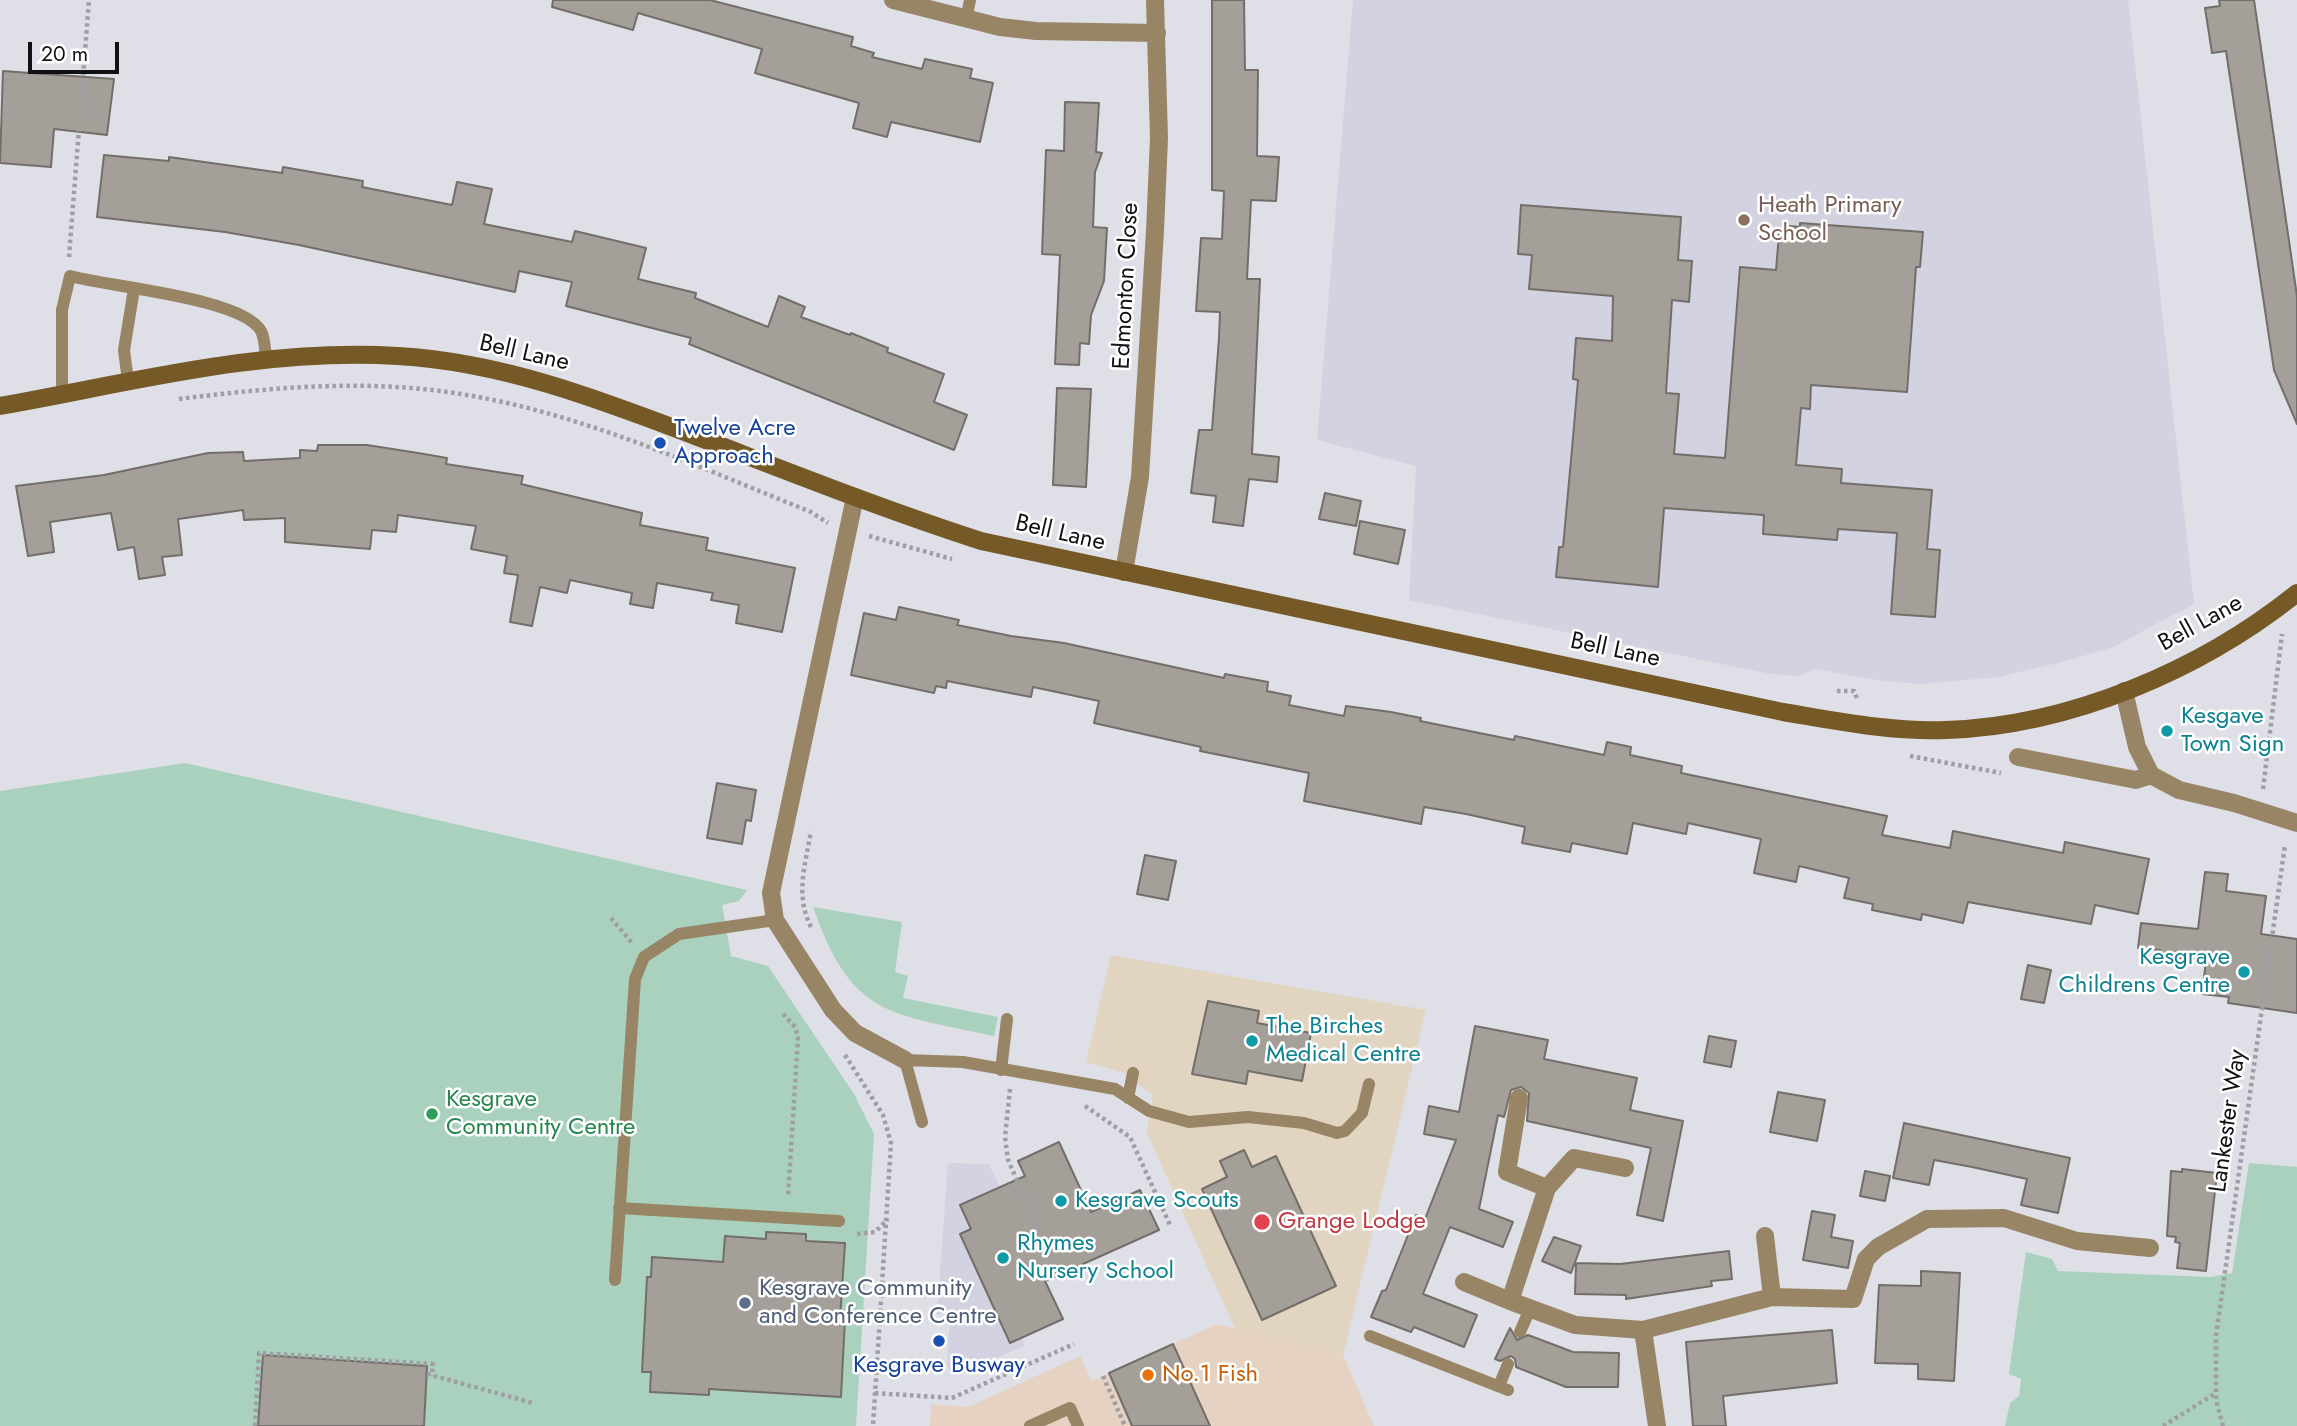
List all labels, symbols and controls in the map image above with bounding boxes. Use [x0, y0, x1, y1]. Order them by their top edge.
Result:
scale bar [32, 28, 122, 72]
text: 20 m [41, 39, 88, 69]
place label: Heath Primary School [1758, 192, 1902, 248]
street label: Edmonton Close [1108, 202, 1146, 370]
marker: Heath Primary School [1736, 212, 1752, 228]
street label: Bell Lane [476, 330, 572, 378]
place label: Twelve Acre Approach [674, 415, 796, 471]
marker: Twelve Acre Approach [652, 435, 668, 451]
street label: Bell Lane [1012, 510, 1108, 558]
street label: Bell Lane [2154, 589, 2248, 659]
street label: Bell Lane [1567, 627, 1663, 675]
place label: Kesgave Town Sign [2181, 703, 2284, 759]
marker: Kesgave Town Sign [2159, 723, 2175, 739]
place label: Kesgrave Childrens Centre [2058, 944, 2230, 1000]
marker: Kesgrave Childrens Centre [2236, 964, 2252, 980]
place label: The Birches Medical Centre [1266, 1013, 1421, 1069]
marker: The Birches Medical Centre [1244, 1033, 1260, 1049]
street label: Lankester Way [2205, 1048, 2253, 1194]
place label: Kesgrave Community Centre [446, 1086, 635, 1142]
marker: Kesgrave Community Centre [424, 1106, 440, 1122]
place label: Kesgrave Scouts [1075, 1187, 1239, 1215]
marker: Kesgrave Scouts [1053, 1193, 1069, 1209]
place label: Grange Lodge [1278, 1208, 1426, 1236]
marker: Grange Lodge [1252, 1212, 1272, 1232]
place label: Rhymes Nursery School [1017, 1230, 1174, 1286]
marker: Rhymes Nursery School [995, 1250, 1011, 1266]
place label: Kesgrave Community and Conference Centre [759, 1275, 997, 1331]
marker: Kesgrave Community and Conference Centre [737, 1295, 753, 1311]
marker: Kesgrave Busway [931, 1333, 947, 1349]
place label: Kesgrave Busway [853, 1352, 1025, 1380]
place label: No.1 Fish [1162, 1361, 1258, 1389]
marker: No.1 Fish [1140, 1367, 1156, 1383]

